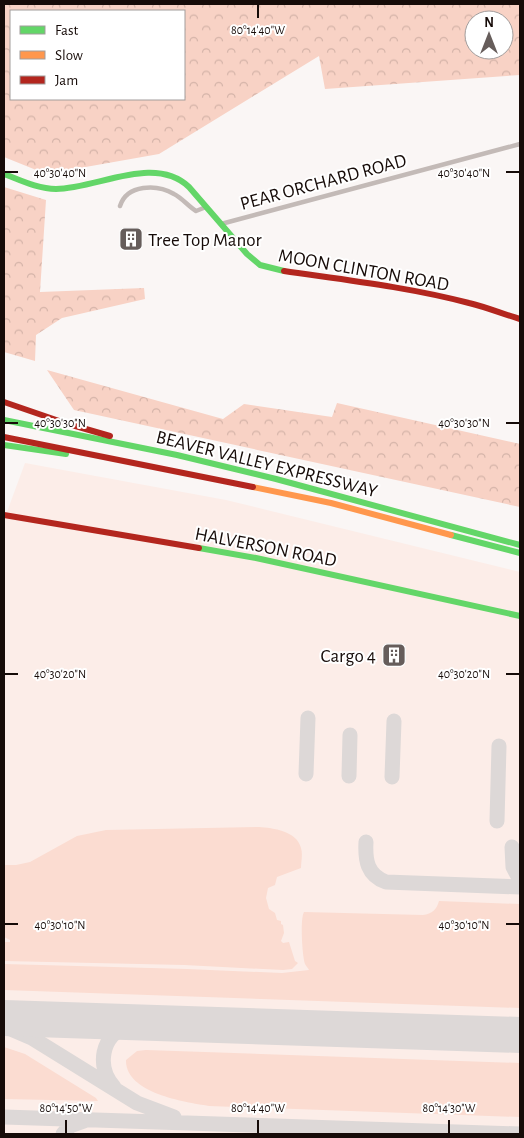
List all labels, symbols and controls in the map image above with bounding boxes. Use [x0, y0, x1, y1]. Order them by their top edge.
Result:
legend [10, 10, 185, 100]
north arrow [464, 10, 514, 60]
text: N [484, 16, 494, 30]
text: Fast [55, 23, 79, 38]
text: 80°14'40"W [231, 24, 285, 36]
text: Slow [55, 48, 83, 63]
text: Jam [55, 73, 78, 88]
street label: PEAR ORCHARD ROAD [238, 151, 409, 214]
text: 40°30'40"N [34, 167, 86, 179]
text: 40°30'40"N [438, 167, 490, 179]
building icon: Tree Top Manor [118, 226, 144, 252]
place label: Tree Top Manor [148, 231, 262, 250]
street label: MOON CLINTON ROAD [277, 246, 451, 295]
text: 40°30'30"N [34, 417, 86, 429]
text: 40°30'30"N [438, 417, 490, 429]
street label: BEAVER VALLEY EXPRESSWAY [154, 428, 379, 501]
street label: HALVERSON ROAD [193, 524, 338, 571]
building icon: Cargo 4 [381, 642, 407, 668]
place label: Cargo 4 [321, 647, 376, 666]
text: 40°30'20"N [34, 668, 86, 680]
text: 40°30'20"N [438, 668, 490, 680]
text: 40°30'10"N [35, 919, 85, 931]
text: 40°30'10"N [439, 919, 489, 931]
text: 80°14'50"W [39, 1102, 93, 1114]
text: 80°14'40"W [231, 1102, 285, 1114]
text: 80°14'30"W [423, 1102, 476, 1114]

